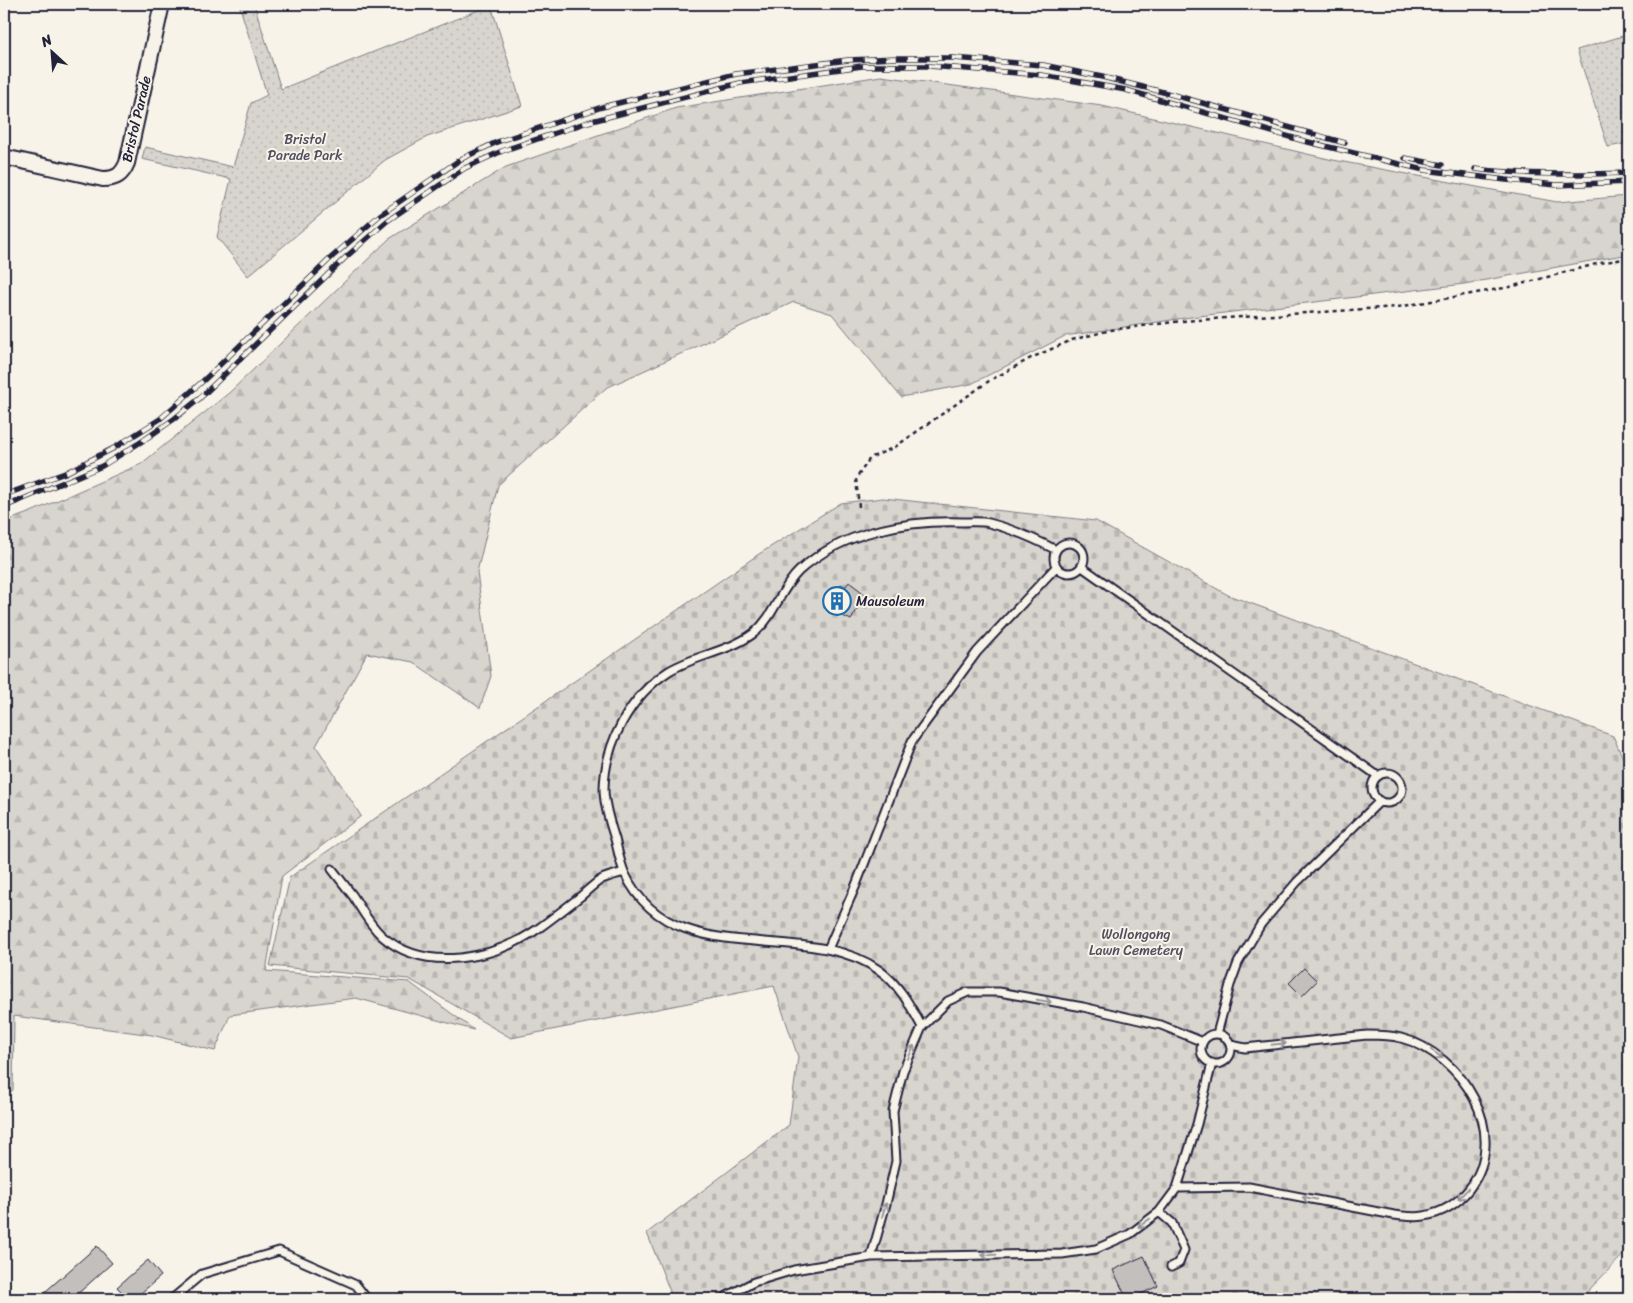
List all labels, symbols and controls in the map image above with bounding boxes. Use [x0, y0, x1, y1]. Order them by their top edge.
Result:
text: N [36, 27, 57, 55]
north arrow [28, 28, 78, 78]
street label: Bristol Parade [114, 73, 159, 165]
park label: Bristol Parade Park [268, 127, 343, 168]
building icon: Mausoleum [822, 586, 852, 616]
place label: Mausoleum [856, 589, 925, 614]
park label: Wollongong Lawn Cemetery [1089, 922, 1184, 963]
one-way arrow [1035, 996, 1051, 1006]
one-way arrow [1271, 1039, 1287, 1049]
one-way arrow [907, 1045, 917, 1060]
one-way arrow [1429, 1049, 1443, 1059]
one-way arrow [1457, 1188, 1469, 1201]
one-way arrow [1301, 1193, 1317, 1202]
one-way arrow [880, 1203, 890, 1219]
one-way arrow [1137, 1218, 1151, 1228]
one-way arrow [981, 1250, 998, 1260]

